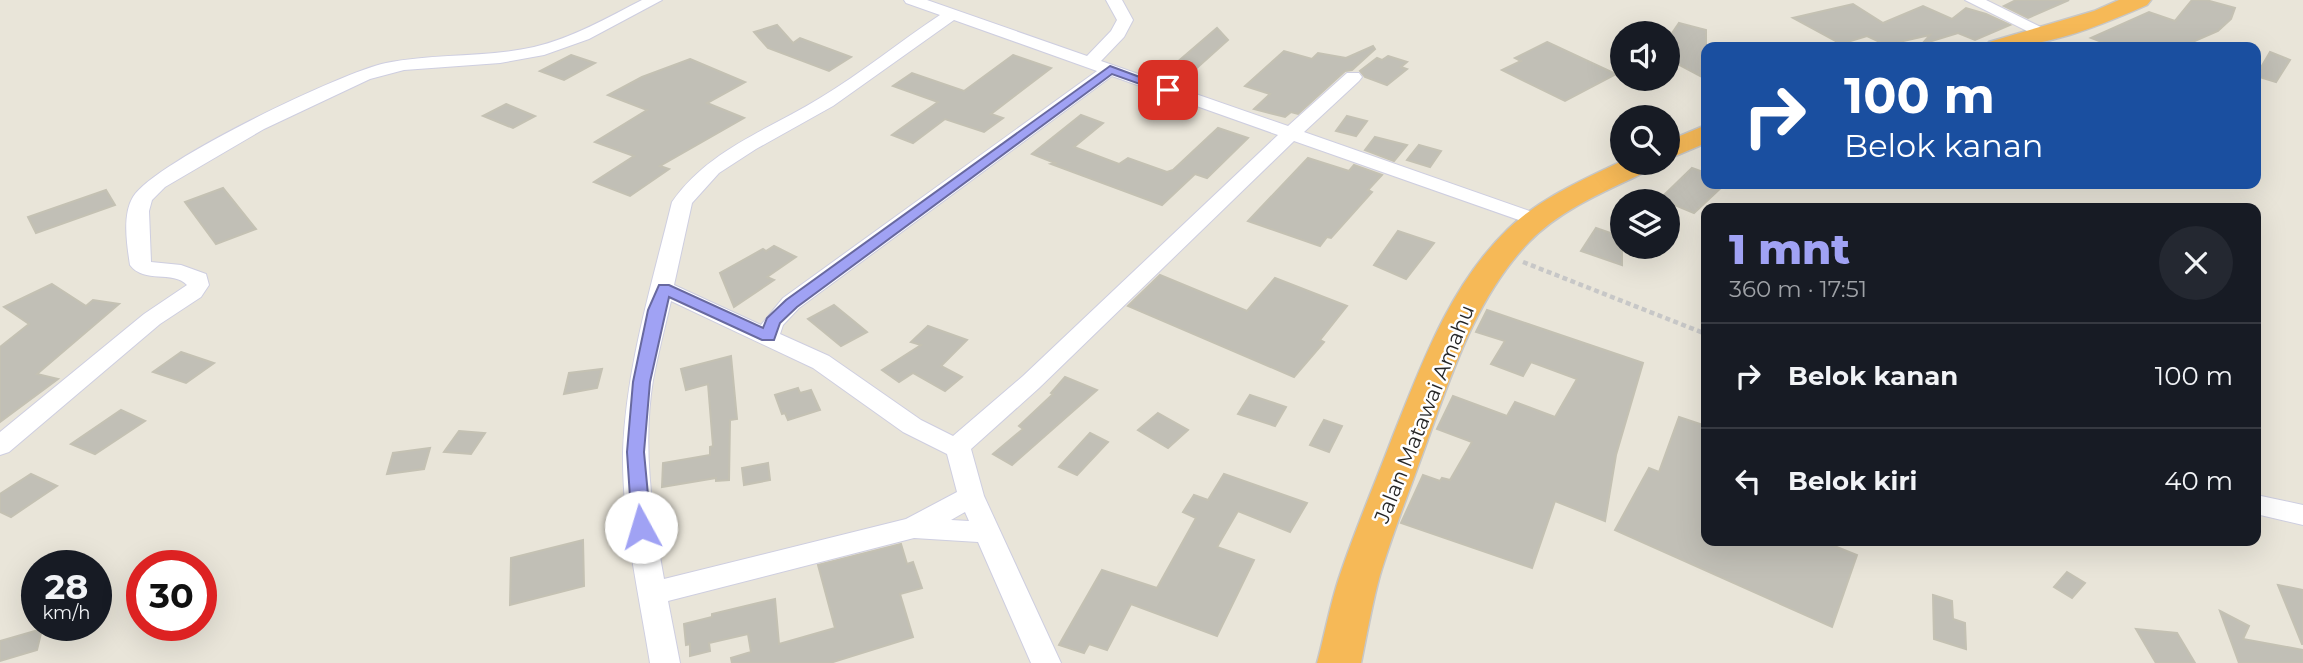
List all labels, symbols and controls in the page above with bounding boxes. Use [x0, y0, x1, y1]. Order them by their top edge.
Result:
map controls [1610, 21, 1680, 259]
button: sound [1610, 21, 1680, 91]
pin [1138, 60, 1198, 120]
text: 100 m [1844, 66, 1995, 125]
icon: right [1729, 70, 1820, 161]
icon: arrive [1149, 71, 1187, 109]
button: search [1610, 105, 1680, 175]
text: Belok kanan [1844, 126, 2044, 165]
button: layers [1610, 189, 1680, 259]
text: 1 mnt [1729, 223, 1850, 275]
button: close [2159, 226, 2233, 300]
text: 360 m · 17:51 [1729, 275, 1867, 303]
street label: Jalan Matawai Amahu [1368, 301, 1479, 528]
icon: right [1729, 357, 1767, 395]
text: Belok kanan [1788, 360, 1958, 392]
text: 100 m [2155, 360, 2233, 392]
icon: left [1729, 462, 1767, 500]
text: Belok kiri [1788, 465, 1917, 497]
text: 40 m [2164, 465, 2233, 497]
position arrow [604, 490, 678, 564]
speed limit sign: 30 [126, 550, 217, 641]
text: 28 [45, 565, 88, 608]
text: km/h [42, 602, 91, 624]

